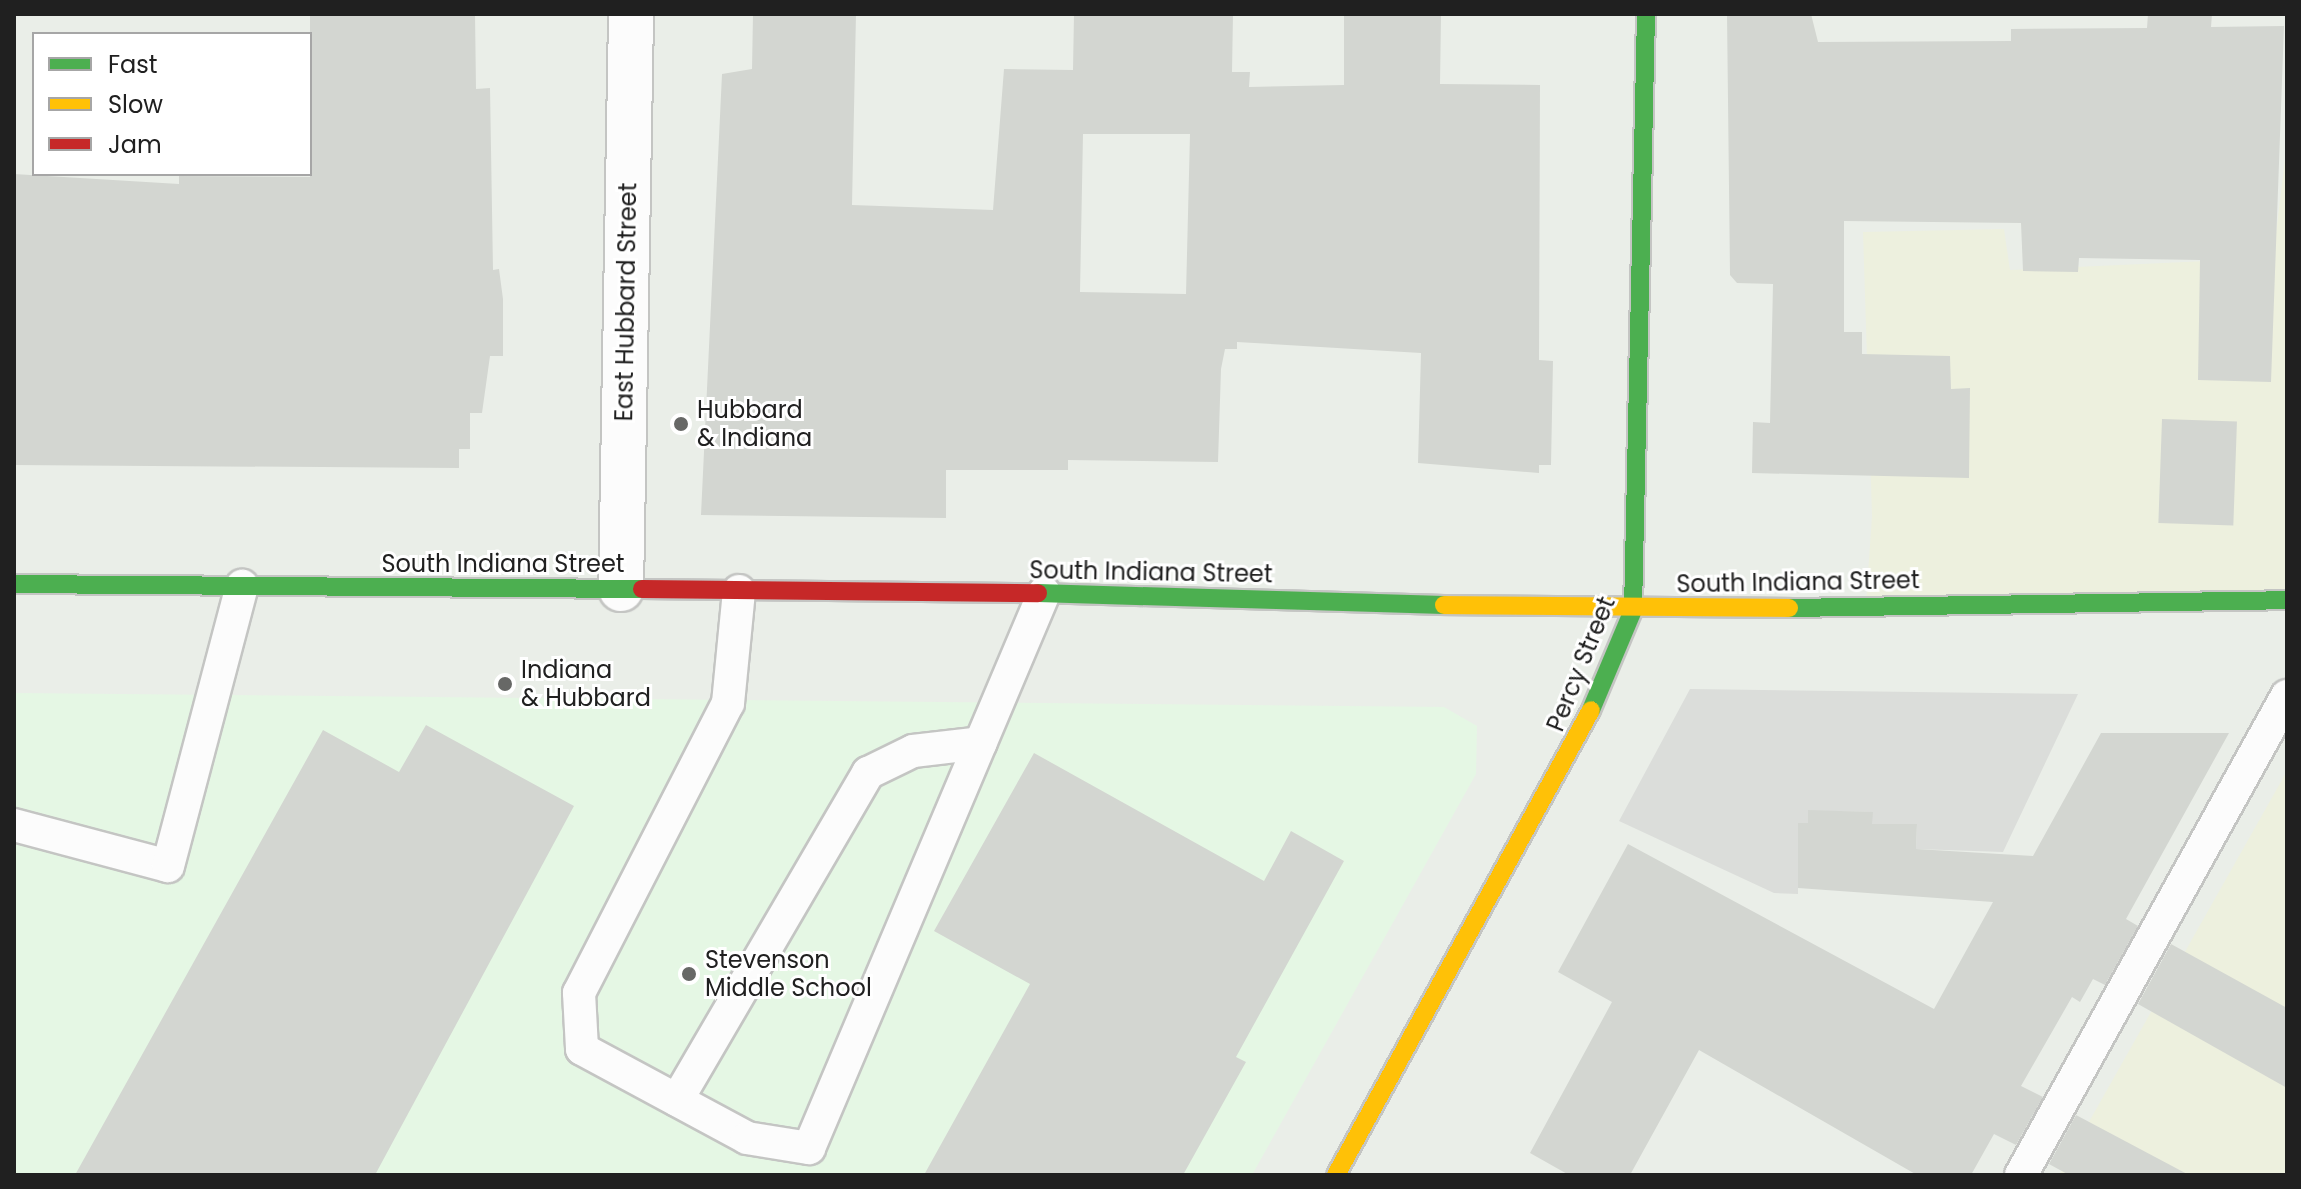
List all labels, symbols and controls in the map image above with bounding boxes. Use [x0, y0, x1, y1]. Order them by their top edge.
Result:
legend [32, 32, 312, 176]
text: Fast [108, 48, 158, 81]
text: Slow [108, 88, 163, 121]
text: Jam [108, 128, 162, 161]
street label: East Hubbard Street [610, 182, 642, 422]
place label: Hubbard & Indiana [697, 396, 812, 452]
marker: Hubbard & Indiana [672, 415, 690, 433]
street label: South Indiana Street [381, 550, 625, 578]
street label: South Indiana Street [1029, 555, 1273, 589]
street label: South Indiana Street [1676, 565, 1920, 599]
street label: Percy Street [1541, 593, 1621, 735]
place label: Indiana & Hubbard [521, 656, 651, 712]
marker: Indiana & Hubbard [496, 675, 514, 693]
place label: Stevenson Middle School [705, 946, 872, 1002]
marker: Stevenson Middle School [680, 965, 698, 983]

